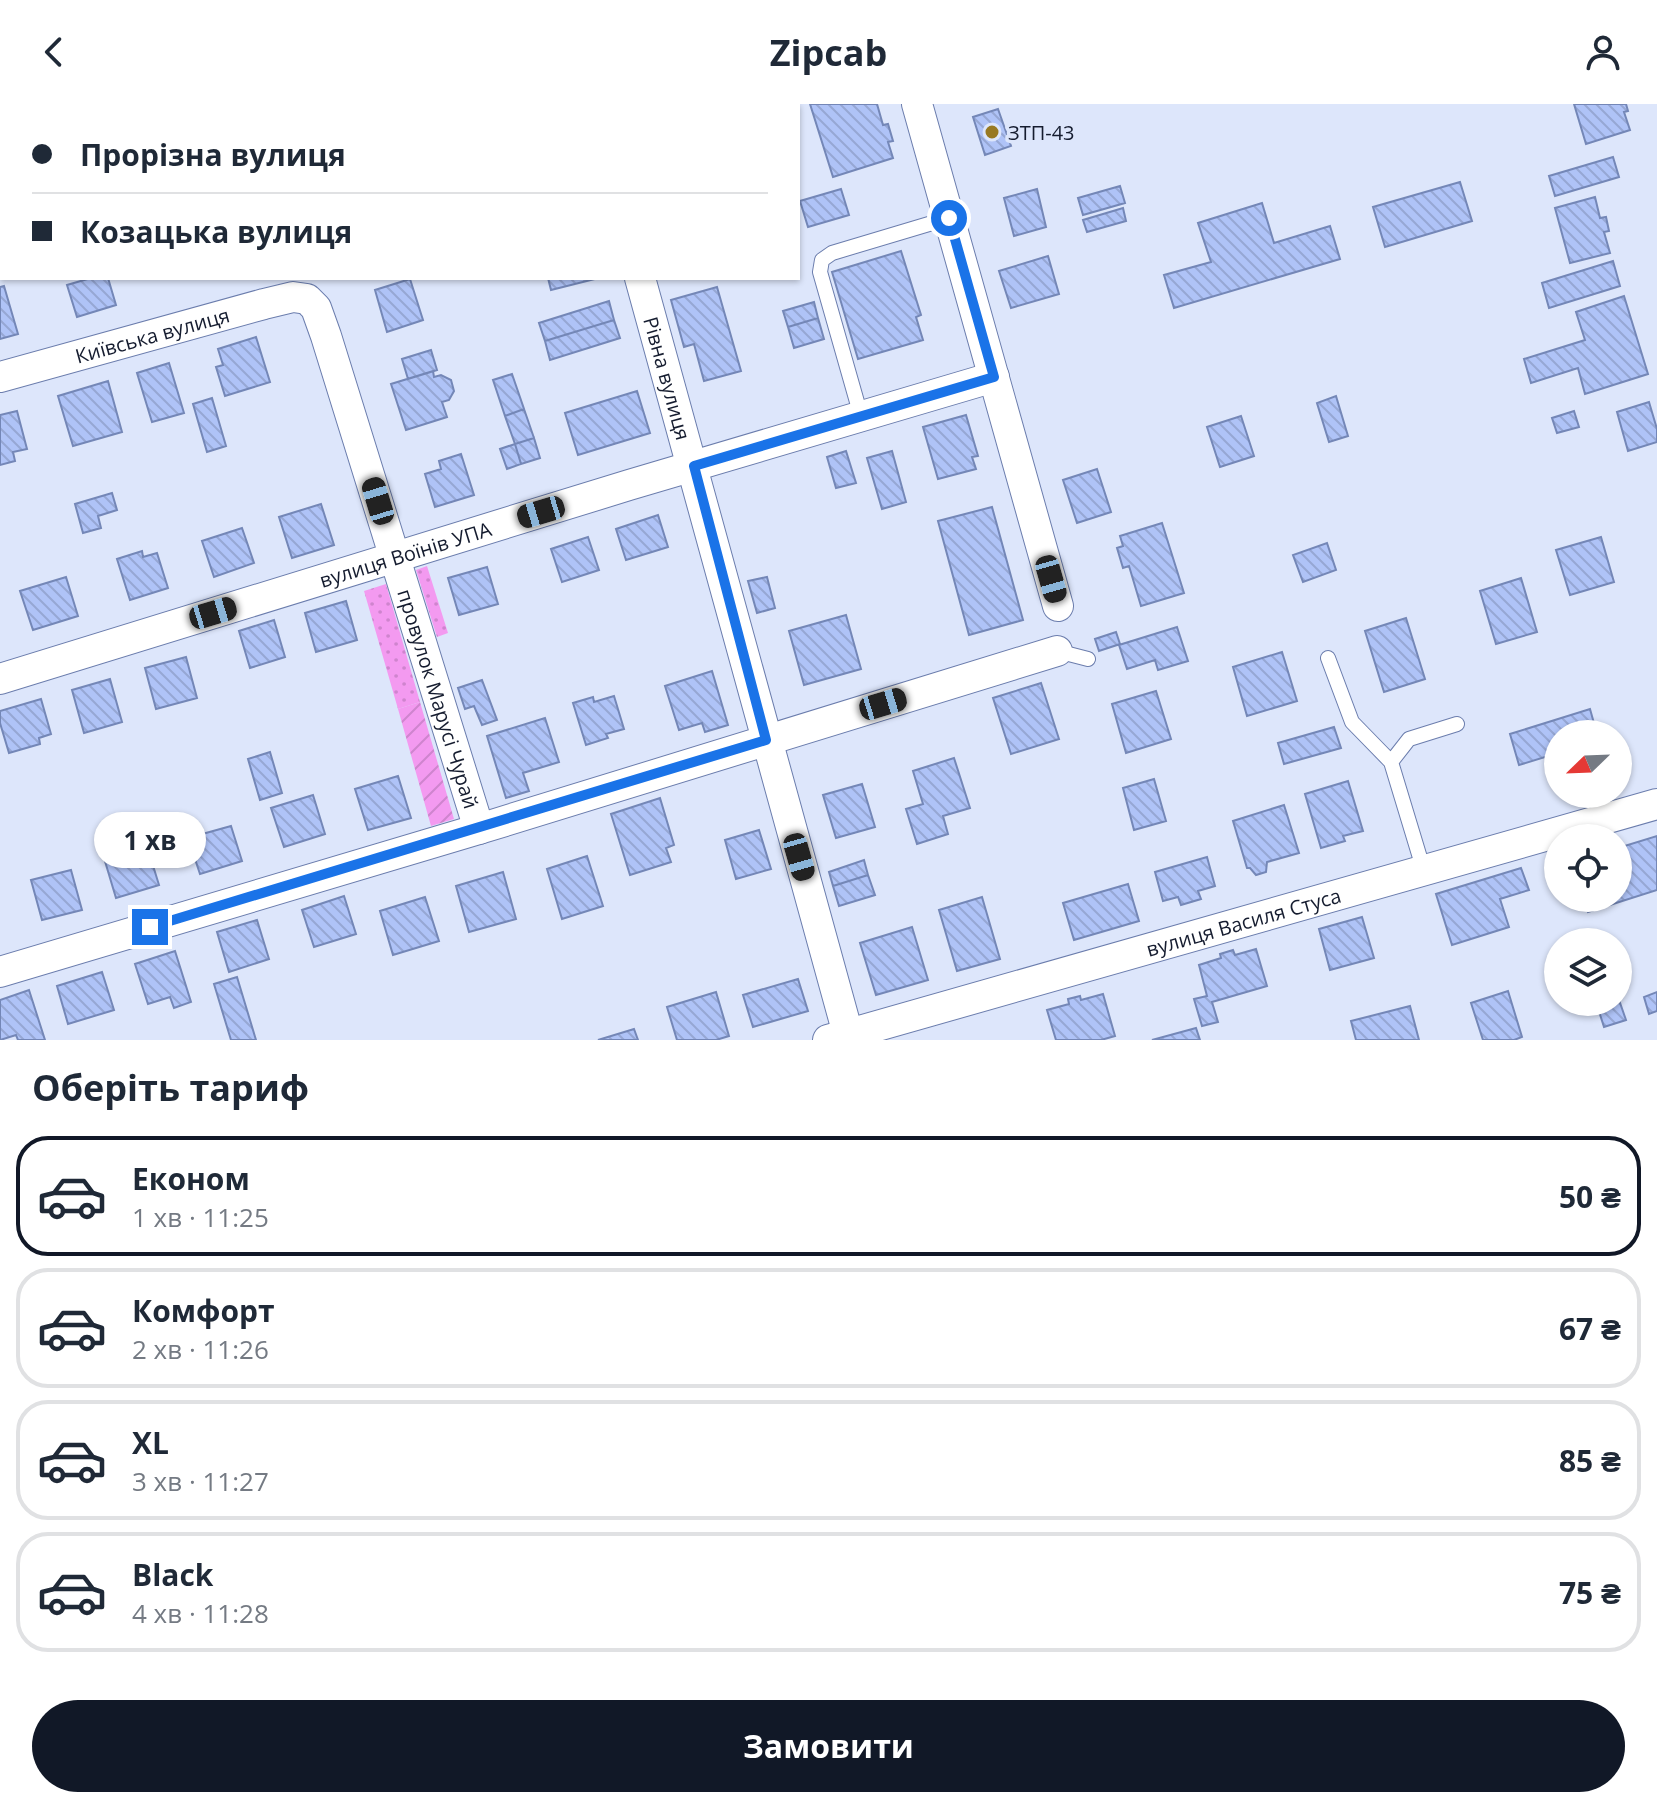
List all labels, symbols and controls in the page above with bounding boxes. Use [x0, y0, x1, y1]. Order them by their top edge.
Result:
text: Zipcab [770, 28, 887, 77]
icon: back [32, 30, 76, 74]
icon: person [1581, 30, 1625, 74]
place label: ЗТП-43 [1008, 119, 1075, 146]
marker: ЗТП-43 [983, 123, 1001, 141]
text: Прорізна вулиця [80, 134, 346, 175]
route start [931, 200, 967, 236]
text: Козацька вулиця [80, 211, 352, 252]
street label: Київська вулиця [72, 301, 232, 369]
street label: Рівна вулиця [638, 314, 697, 443]
car [360, 475, 396, 527]
car [515, 494, 567, 530]
street label: вулиця Воїнів УПА [316, 515, 495, 593]
car [1033, 553, 1069, 605]
street label: провулок Марусі Чурай [392, 585, 485, 812]
car [187, 595, 239, 631]
car [857, 686, 909, 722]
north arrow [1544, 720, 1632, 808]
map controls [1544, 720, 1632, 1016]
callout: 1 хв [94, 811, 206, 867]
text: 1 хв [123, 822, 177, 858]
button: locate [1544, 824, 1632, 912]
car [781, 831, 817, 883]
street label: вулиця Василя Стуса [1143, 881, 1344, 962]
route end [132, 909, 168, 945]
button: layers [1544, 928, 1632, 1016]
text: Оберіть тариф [32, 1063, 309, 1112]
text: Економ [132, 1158, 250, 1199]
icon: car [36, 1160, 108, 1232]
text: 50 ₴ [1559, 1176, 1621, 1217]
text: 1 хв · 11:25 [132, 1199, 269, 1235]
text: Комфорт [132, 1290, 275, 1331]
icon: car [36, 1292, 108, 1364]
text: 67 ₴ [1559, 1308, 1621, 1349]
text: 2 хв · 11:26 [132, 1331, 269, 1367]
text: XL [132, 1422, 169, 1463]
icon: car [36, 1424, 108, 1496]
text: 85 ₴ [1559, 1440, 1621, 1481]
text: 3 хв · 11:27 [132, 1463, 269, 1499]
text: Black [132, 1554, 213, 1595]
icon: car [36, 1556, 108, 1628]
text: 75 ₴ [1559, 1572, 1621, 1613]
text: 4 хв · 11:28 [132, 1595, 269, 1631]
button: Замовити [32, 1700, 1625, 1792]

